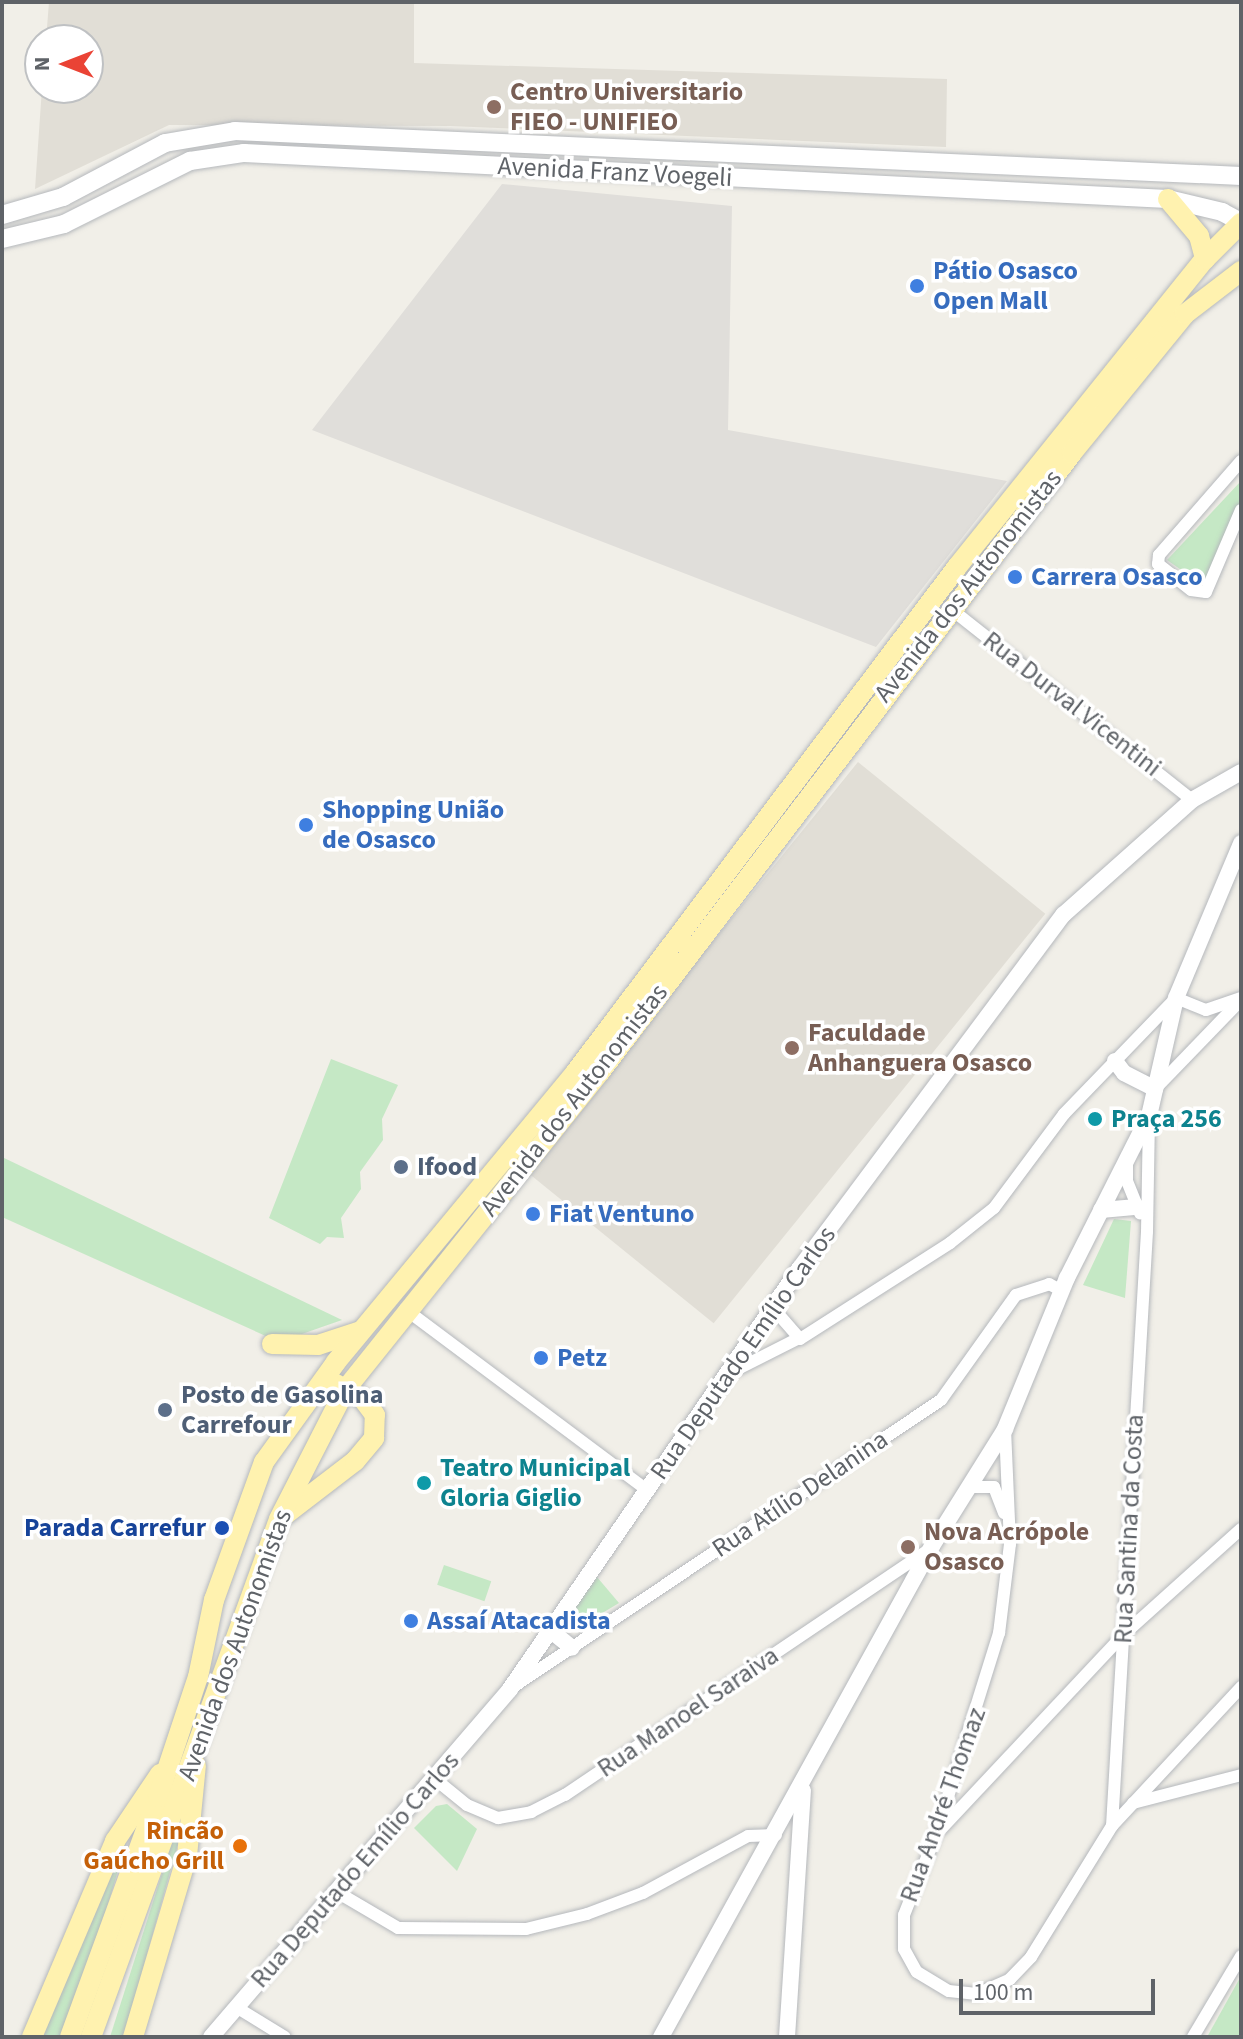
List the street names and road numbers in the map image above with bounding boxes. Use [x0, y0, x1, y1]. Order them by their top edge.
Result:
street label: Avenida Franz Voegeli [497, 150, 733, 194]
street label: Avenida dos Autonomistas [868, 464, 1068, 708]
street label: Rua Durval Vicentini [977, 625, 1167, 783]
street label: Avenida dos Autonomistas [474, 978, 674, 1222]
street label: Rua Deputado Emílio Carlos [644, 1220, 842, 1486]
street label: Rua Santina da Costa [1107, 1414, 1151, 1644]
street label: Rua Atílio Delanina [706, 1424, 894, 1564]
street label: Avenida dos Autonomistas [171, 1505, 299, 1785]
street label: Rua Manoel Saraiva [591, 1640, 785, 1784]
street label: Rua André Thomaz [893, 1703, 993, 1907]
street label: Rua Deputado Emílio Carlos [244, 1746, 466, 1994]

